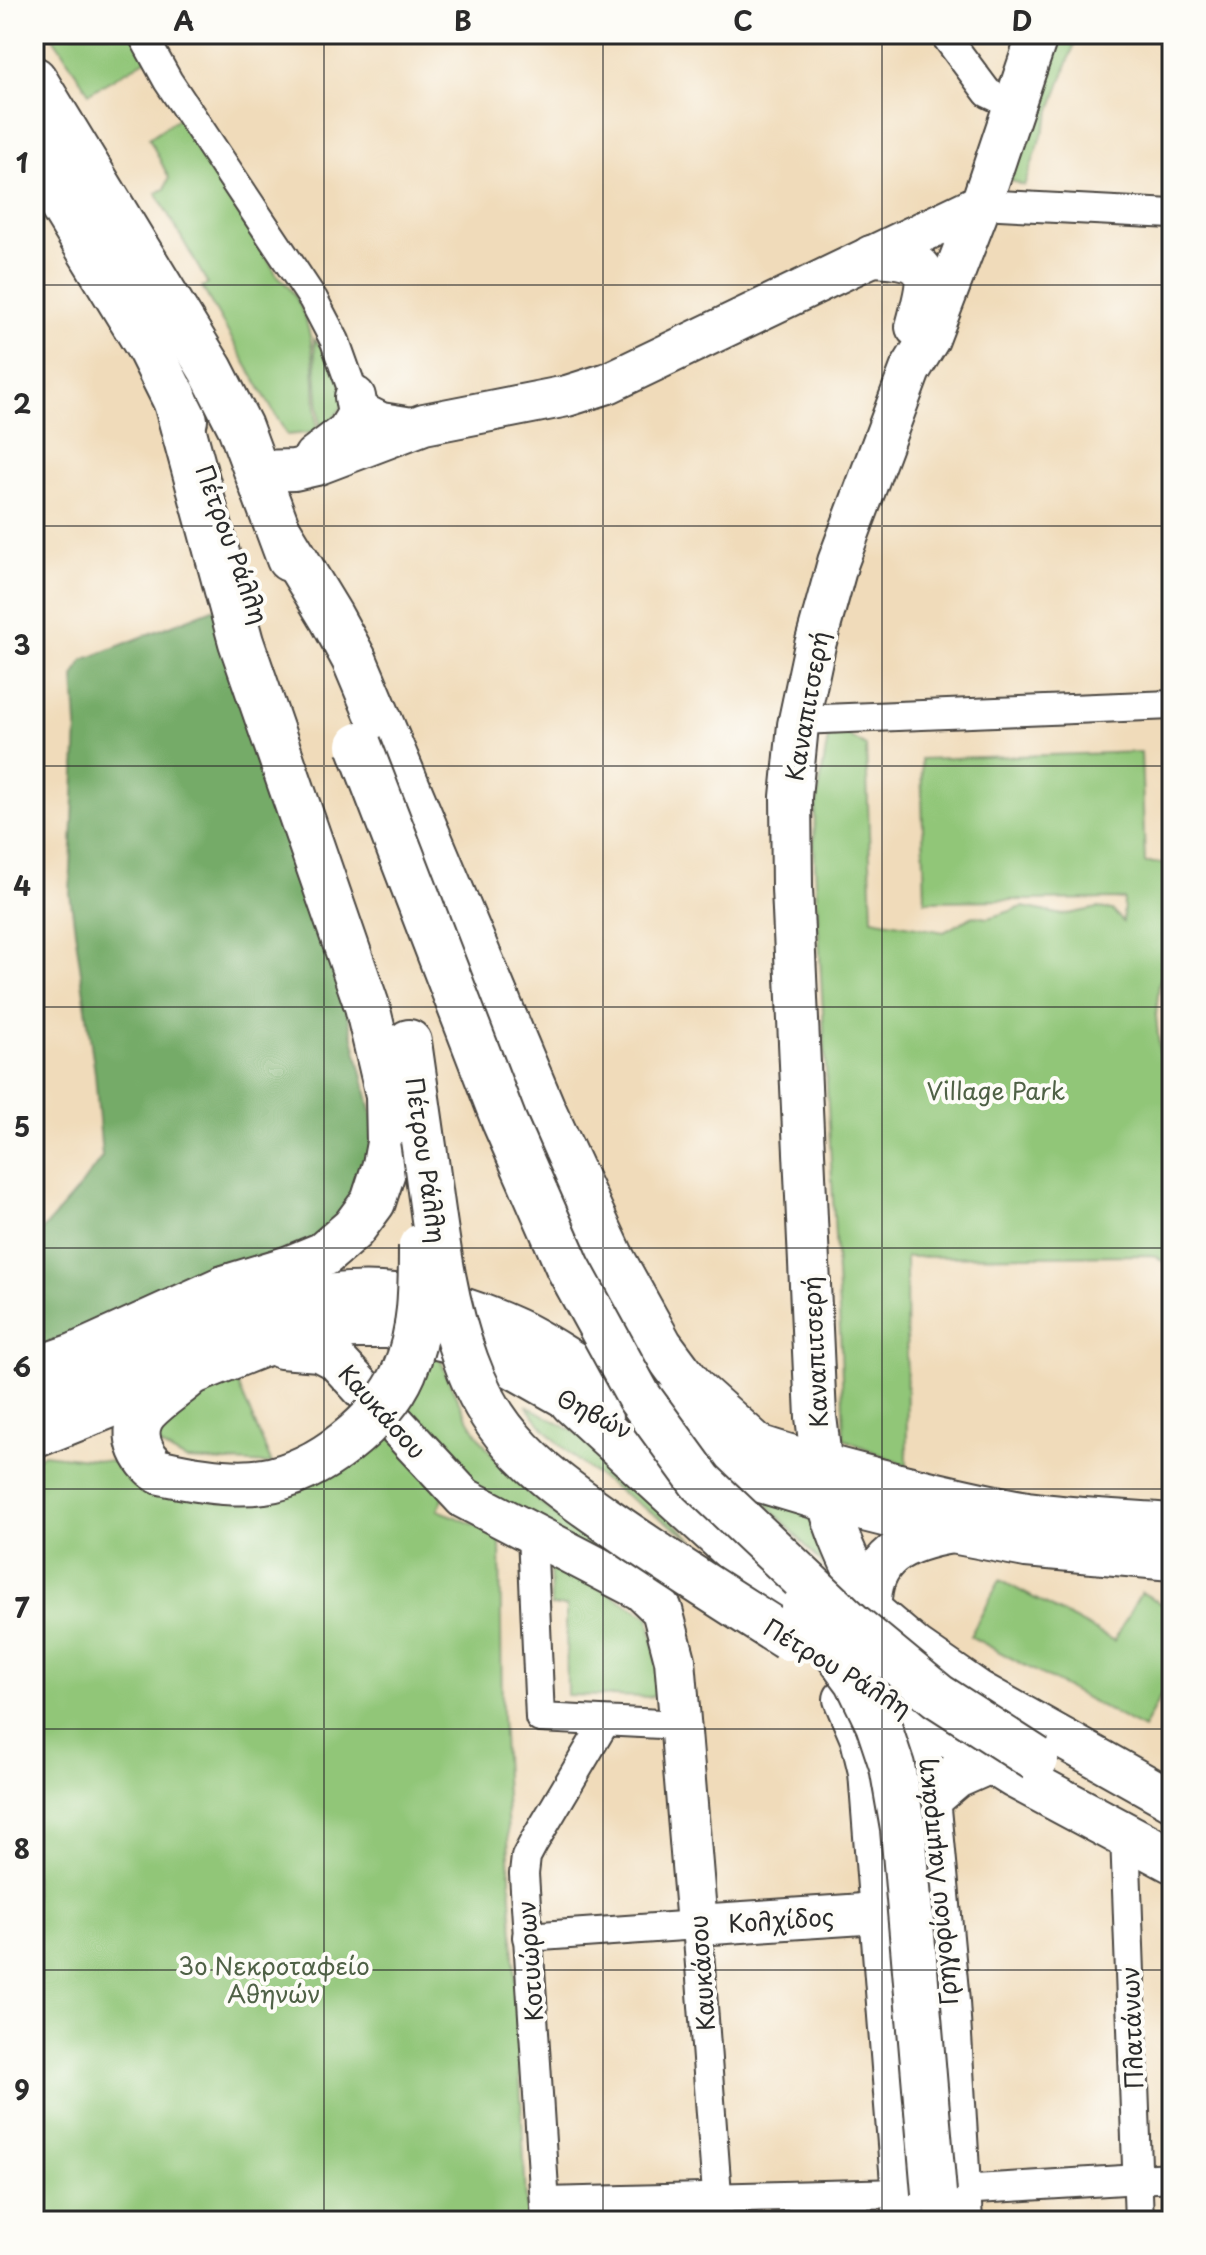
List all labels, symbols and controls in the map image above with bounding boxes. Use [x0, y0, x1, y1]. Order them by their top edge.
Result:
text: A [174, 1, 194, 40]
text: B [454, 1, 472, 40]
text: C [733, 1, 753, 40]
text: D [1012, 1, 1032, 40]
text: 1 [16, 143, 28, 182]
text: 2 [13, 384, 31, 423]
street label: Πέτρου Ράλλη [188, 460, 278, 628]
text: 3 [13, 625, 31, 664]
street label: Καναπιτσερή [775, 628, 837, 784]
text: 4 [13, 866, 31, 905]
park label: Village Park [927, 1072, 1065, 1108]
street label: Πέτρου Ράλλη [398, 1075, 456, 1245]
text: 5 [14, 1107, 30, 1146]
street label: Καναπιτσερή [792, 1275, 836, 1429]
text: 6 [13, 1347, 31, 1386]
street label: Καυκάσου [331, 1356, 435, 1466]
street label: Θηβών [551, 1379, 639, 1447]
text: 7 [15, 1588, 30, 1627]
street label: Πέτρου Ράλλη [757, 1609, 919, 1725]
street label: Γρηγορίου Λαμπράκη [904, 1757, 966, 2007]
text: 8 [14, 1829, 30, 1868]
street label: Κολχίδος [727, 1897, 835, 1941]
street label: Κοτυώρων [507, 1899, 551, 2023]
street label: Καυκάσου [679, 1914, 723, 2032]
park label: 3ο Νεκροταφείο Αθηνών [178, 1947, 370, 2011]
street label: Πλατάνων [1111, 1966, 1151, 2090]
text: 9 [14, 2070, 30, 2109]

